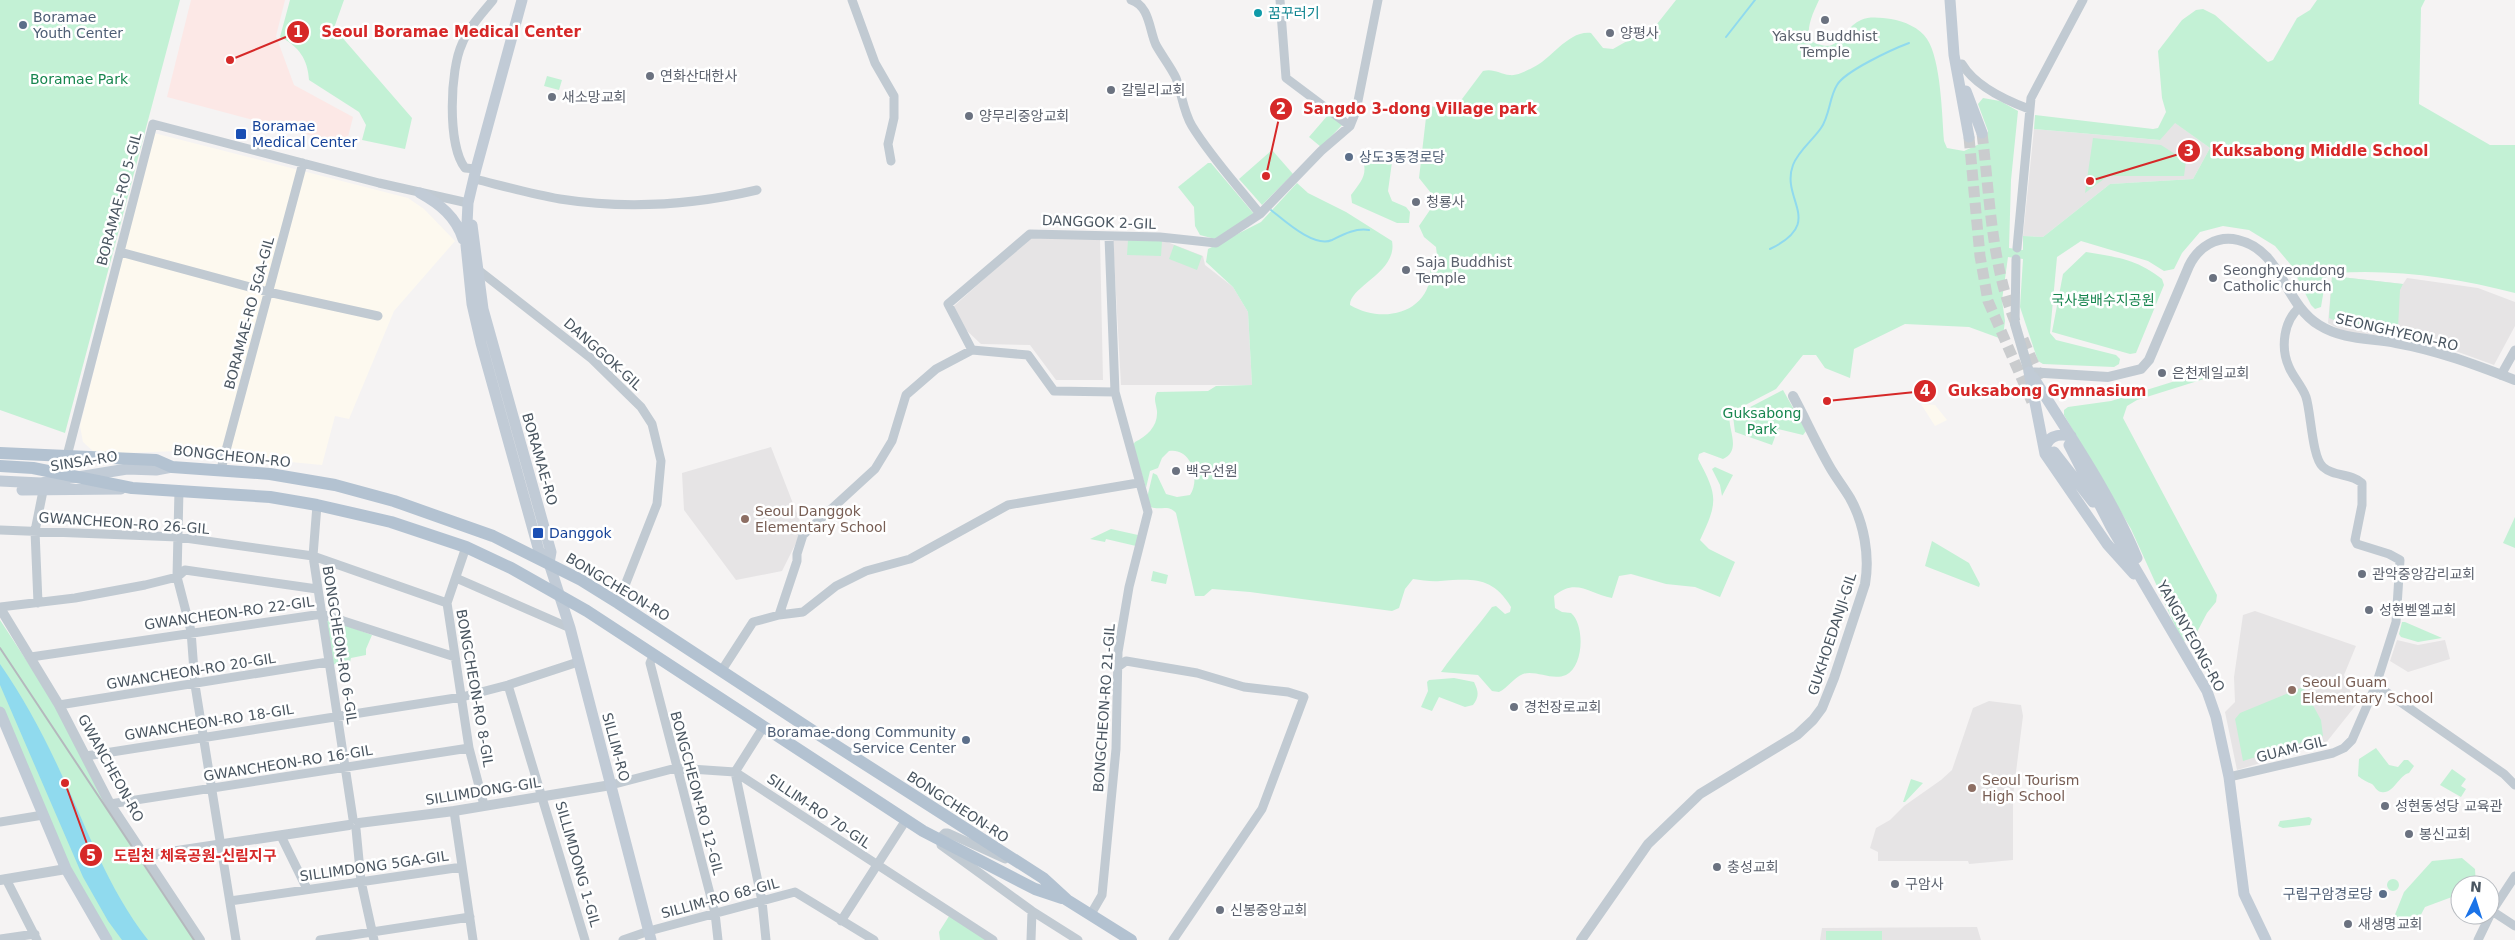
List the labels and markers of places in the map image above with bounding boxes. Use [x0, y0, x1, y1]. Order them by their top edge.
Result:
place label: 꿈꾸러기 [1268, 5, 1320, 21]
marker: 꿈꾸러기 [1252, 7, 1264, 19]
place label: Boramae Youth Center [32, 9, 123, 41]
marker: Yaksu Buddhist Temple [1819, 14, 1831, 26]
callout: Seoul Boramae Medical Center [286, 17, 591, 47]
marker: Boramae Youth Center [17, 19, 29, 31]
place label: 양평사 [1620, 25, 1659, 41]
marker: 양평사 [1604, 27, 1616, 39]
place label: Yaksu Buddhist Temple [1771, 28, 1878, 60]
place label: 연화산대한사 [660, 68, 737, 84]
marker: 연화산대한사 [644, 70, 656, 82]
place label: 갈릴리교회 [1121, 82, 1185, 98]
marker: 갈릴리교회 [1105, 84, 1117, 96]
place label: 새소망교회 [562, 89, 626, 105]
marker: 새소망교회 [546, 91, 558, 103]
callout: Sangdo 3-dong Village park [1268, 94, 1547, 124]
place label: 양무리중앙교회 [979, 108, 1069, 124]
marker: 양무리중앙교회 [963, 110, 975, 122]
place label: Boramae Medical Center [252, 118, 357, 150]
marker: Boramae Medical Center [234, 127, 248, 141]
callout: Kuksabong Middle School [2176, 136, 2438, 166]
place label: 상도3동경로당 [1359, 149, 1445, 165]
marker: 상도3동경로당 [1343, 151, 1355, 163]
place label: 청룡사 [1426, 194, 1465, 210]
marker: 청룡사 [1410, 196, 1422, 208]
place label: Saja Buddhist Temple [1415, 254, 1513, 286]
place label: Seonghyeondong Catholic church [2223, 262, 2345, 294]
marker: Saja Buddhist Temple [1400, 264, 1412, 276]
marker: Seonghyeondong Catholic church [2207, 272, 2219, 284]
place label: 은천제일교회 [2172, 365, 2249, 381]
marker: 은천제일교회 [2156, 367, 2168, 379]
callout: Guksabong Gymnasium [1912, 376, 2156, 406]
place label: 백우선원 [1186, 463, 1238, 479]
marker: 백우선원 [1170, 465, 1182, 477]
place label: Seoul Danggok Elementary School [755, 503, 887, 535]
marker: Seoul Danggok Elementary School [739, 513, 751, 525]
place label: Danggok [549, 525, 613, 541]
marker: Danggok [531, 526, 545, 540]
place label: 관악중앙감리교회 [2372, 566, 2475, 582]
marker: 관악중앙감리교회 [2356, 568, 2368, 580]
place label: 성현벧엘교회 [2379, 602, 2456, 618]
marker: 성현벧엘교회 [2363, 604, 2375, 616]
place label: Seoul Guam Elementary School [2302, 674, 2434, 706]
marker: Seoul Guam Elementary School [2286, 684, 2298, 696]
place label: 경천장로교회 [1524, 699, 1601, 715]
marker: 경천장로교회 [1508, 701, 1520, 713]
place label: Boramae-dong Community Service Center [767, 724, 956, 756]
marker: Boramae-dong Community Service Center [960, 734, 972, 746]
place label: Seoul Tourism High School [1982, 772, 2079, 804]
marker: Seoul Tourism High School [1966, 782, 1978, 794]
place label: 성현동성당 교육관 [2395, 798, 2503, 814]
marker: 성현동성당 교육관 [2379, 800, 2391, 812]
place label: 봉신교회 [2419, 826, 2471, 842]
marker: 봉신교회 [2403, 828, 2415, 840]
callout: 도림천 체육공원-신림지구 [79, 840, 287, 870]
place label: 충성교회 [1727, 859, 1779, 875]
marker: 충성교회 [1711, 861, 1723, 873]
place label: 구암사 [1905, 876, 1944, 892]
marker: 구암사 [1889, 878, 1901, 890]
place label: 구립구암경로당 [2283, 886, 2373, 902]
marker: 구립구암경로당 [2377, 888, 2389, 900]
place label: 신봉중앙교회 [1230, 902, 1307, 918]
marker: 신봉중앙교회 [1214, 904, 1226, 916]
place label: 새생명교회 [2358, 916, 2422, 932]
marker: 새생명교회 [2342, 918, 2354, 930]

